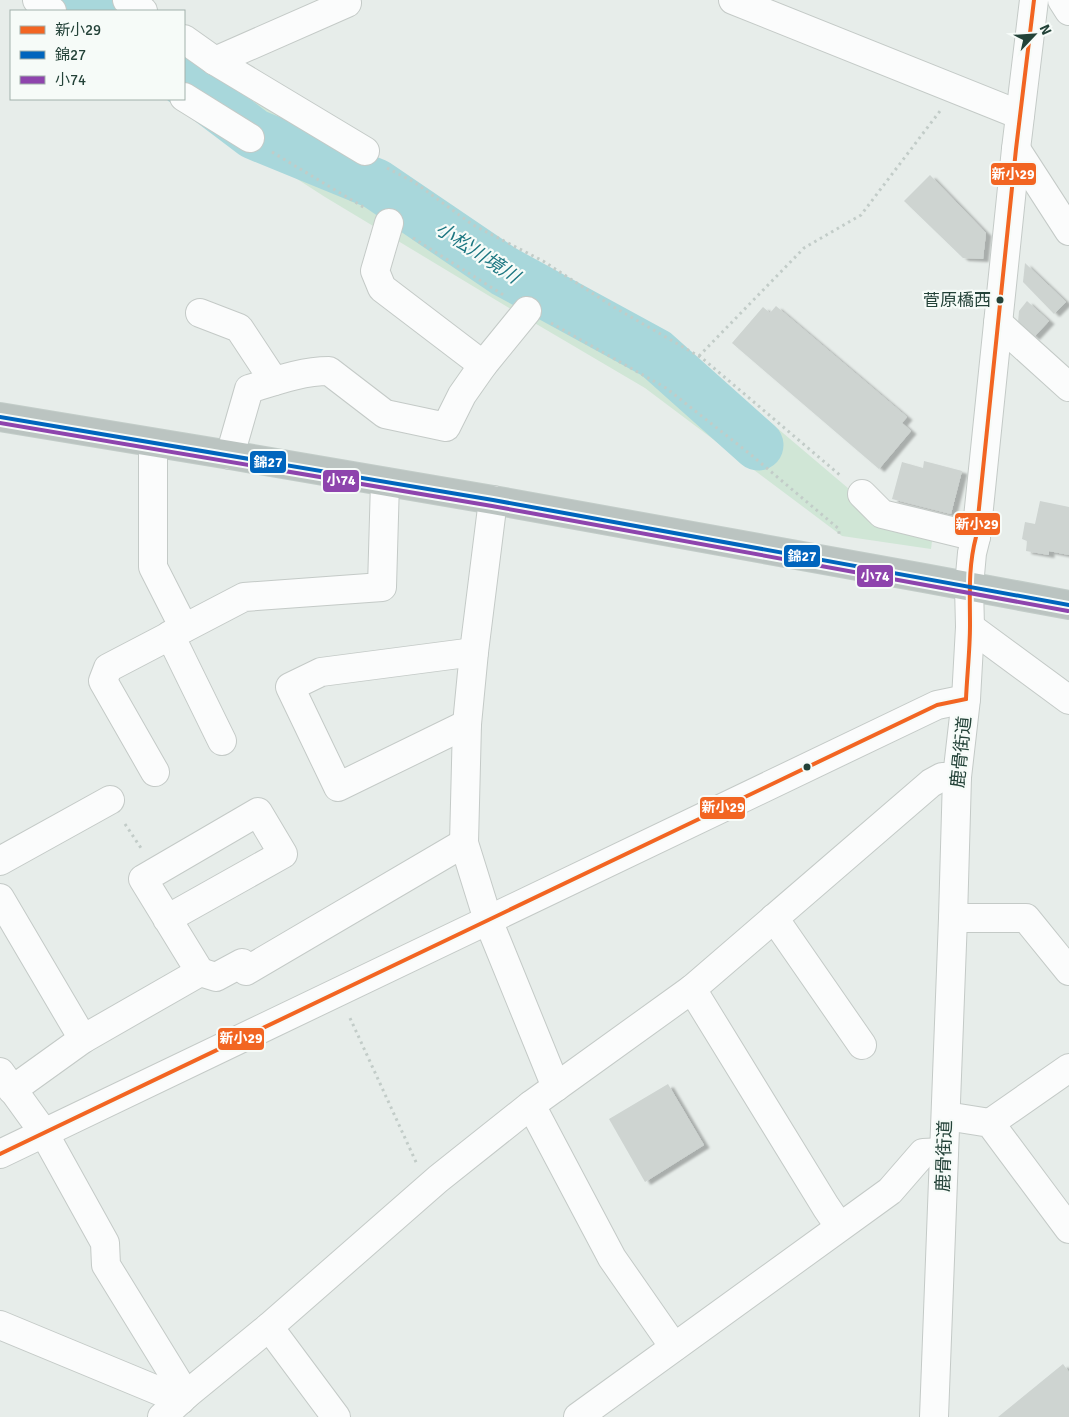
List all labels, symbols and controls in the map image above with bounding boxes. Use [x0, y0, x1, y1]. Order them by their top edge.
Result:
legend [10, 10, 185, 100]
north arrow [1009, 10, 1059, 60]
text: 新小29 [55, 21, 101, 39]
text: N [1036, 22, 1055, 38]
text: 錦27 [55, 46, 86, 64]
text: 小74 [55, 71, 86, 89]
line badge: 新小29 [990, 162, 1037, 186]
text: 新小29 [991, 166, 1035, 183]
water label: 小松川境川 [431, 217, 525, 290]
place label: 菅原橋西 [923, 290, 991, 311]
marker: 菅原橋西 [995, 295, 1005, 305]
line badge: 錦27 [249, 450, 287, 474]
text: 錦27 [253, 454, 283, 471]
line badge: 小74 [322, 469, 360, 493]
text: 小74 [326, 472, 356, 489]
line badge: 新小29 [954, 512, 1001, 536]
text: 新小29 [955, 516, 999, 533]
line badge: 錦27 [783, 544, 821, 568]
text: 錦27 [787, 548, 817, 565]
line badge: 小74 [856, 564, 894, 588]
text: 小74 [860, 568, 890, 585]
street label: 鹿骨街道 [946, 715, 976, 789]
unlabelled marker [802, 762, 812, 772]
line badge: 新小29 [699, 796, 746, 820]
text: 新小29 [701, 799, 745, 816]
line badge: 新小29 [217, 1027, 265, 1051]
text: 新小29 [219, 1030, 263, 1047]
street label: 鹿骨街道 [932, 1120, 956, 1192]

